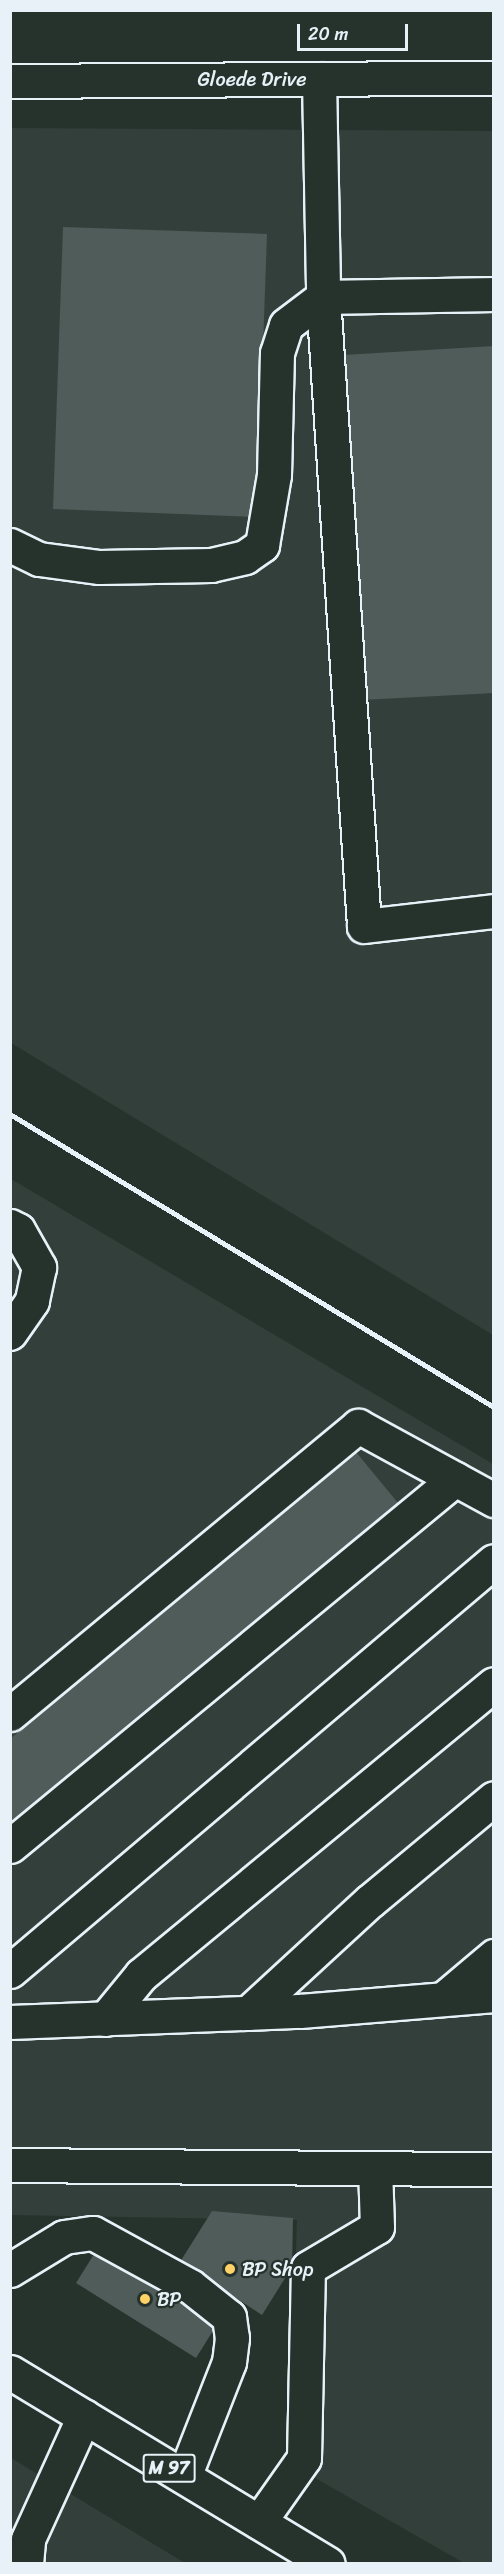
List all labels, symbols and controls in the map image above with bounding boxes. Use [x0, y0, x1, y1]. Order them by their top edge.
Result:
scale bar [300, 12, 411, 50]
text: 20 m [308, 18, 348, 50]
street label: Gloede Drive [197, 67, 307, 91]
place label: BP Shop [242, 2257, 315, 2281]
marker: BP Shop [223, 2262, 237, 2276]
place label: BP [157, 2287, 181, 2311]
marker: BP [138, 2292, 152, 2306]
road number: M 97 [142, 2453, 196, 2483]

